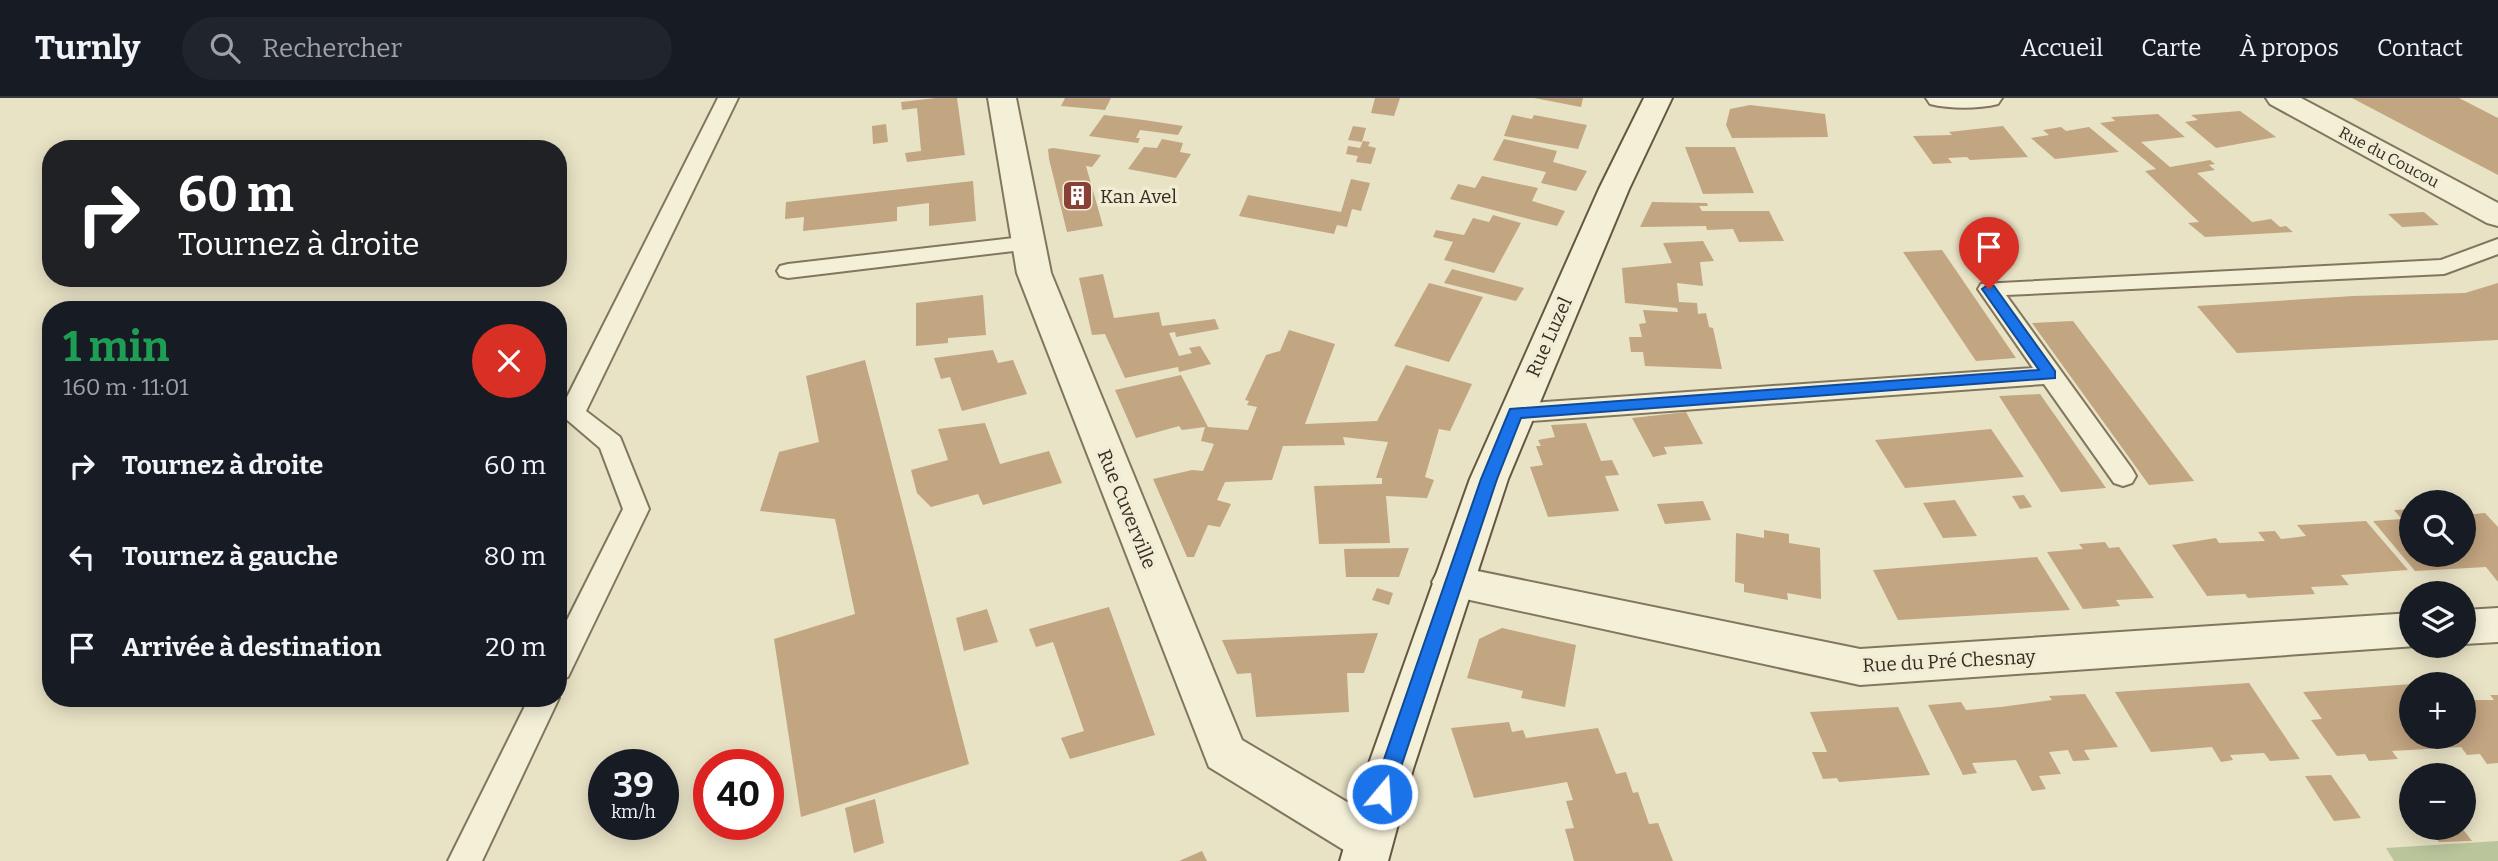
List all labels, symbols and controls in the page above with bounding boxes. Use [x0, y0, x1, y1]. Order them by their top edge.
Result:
search box [182, 17, 672, 80]
text: Turnly [35, 28, 140, 68]
icon: search [206, 29, 244, 67]
text: Rechercher [262, 33, 402, 64]
text: Accueil [2021, 34, 2103, 62]
text: Carte [2141, 34, 2201, 62]
text: À propos [2239, 34, 2339, 62]
text: Contact [2377, 34, 2463, 62]
street label: Rue du Coucou [2336, 123, 2442, 191]
text: 60 m [178, 165, 294, 224]
icon: right [63, 168, 154, 259]
building icon: Kan Avel [1060, 179, 1094, 213]
place label: Kan Avel [1100, 185, 1177, 208]
pin [1959, 217, 2019, 289]
text: Tournez à droite [178, 225, 420, 263]
icon: arrive [1970, 228, 2008, 266]
street label: Rue Luzel [1521, 294, 1577, 380]
text: 1 min [63, 322, 169, 372]
button: close [472, 324, 546, 398]
text: 160 m · 11:01 [63, 373, 189, 401]
street label: Rue Cuverville [1093, 446, 1161, 572]
icon: right [63, 447, 101, 485]
text: Tournez à droite [122, 450, 323, 481]
text: 60 m [484, 450, 546, 481]
map controls [2399, 490, 2476, 840]
button: search [2399, 490, 2476, 567]
icon: left [63, 538, 101, 576]
text: Tournez à gauche [122, 541, 338, 572]
text: 80 m [484, 541, 546, 572]
button: layers [2399, 581, 2476, 658]
icon: arrive [63, 629, 101, 667]
text: Arrivée à destination [122, 632, 381, 663]
text: 20 m [485, 632, 546, 663]
street label: Rue du Pré Chesnay [1862, 645, 2037, 677]
button: + [2399, 672, 2476, 749]
speed limit sign: 40 [693, 749, 784, 840]
position arrow [1345, 757, 1419, 831]
button: − [2399, 763, 2476, 840]
text: 39 [613, 764, 654, 806]
text: km/h [611, 801, 656, 823]

